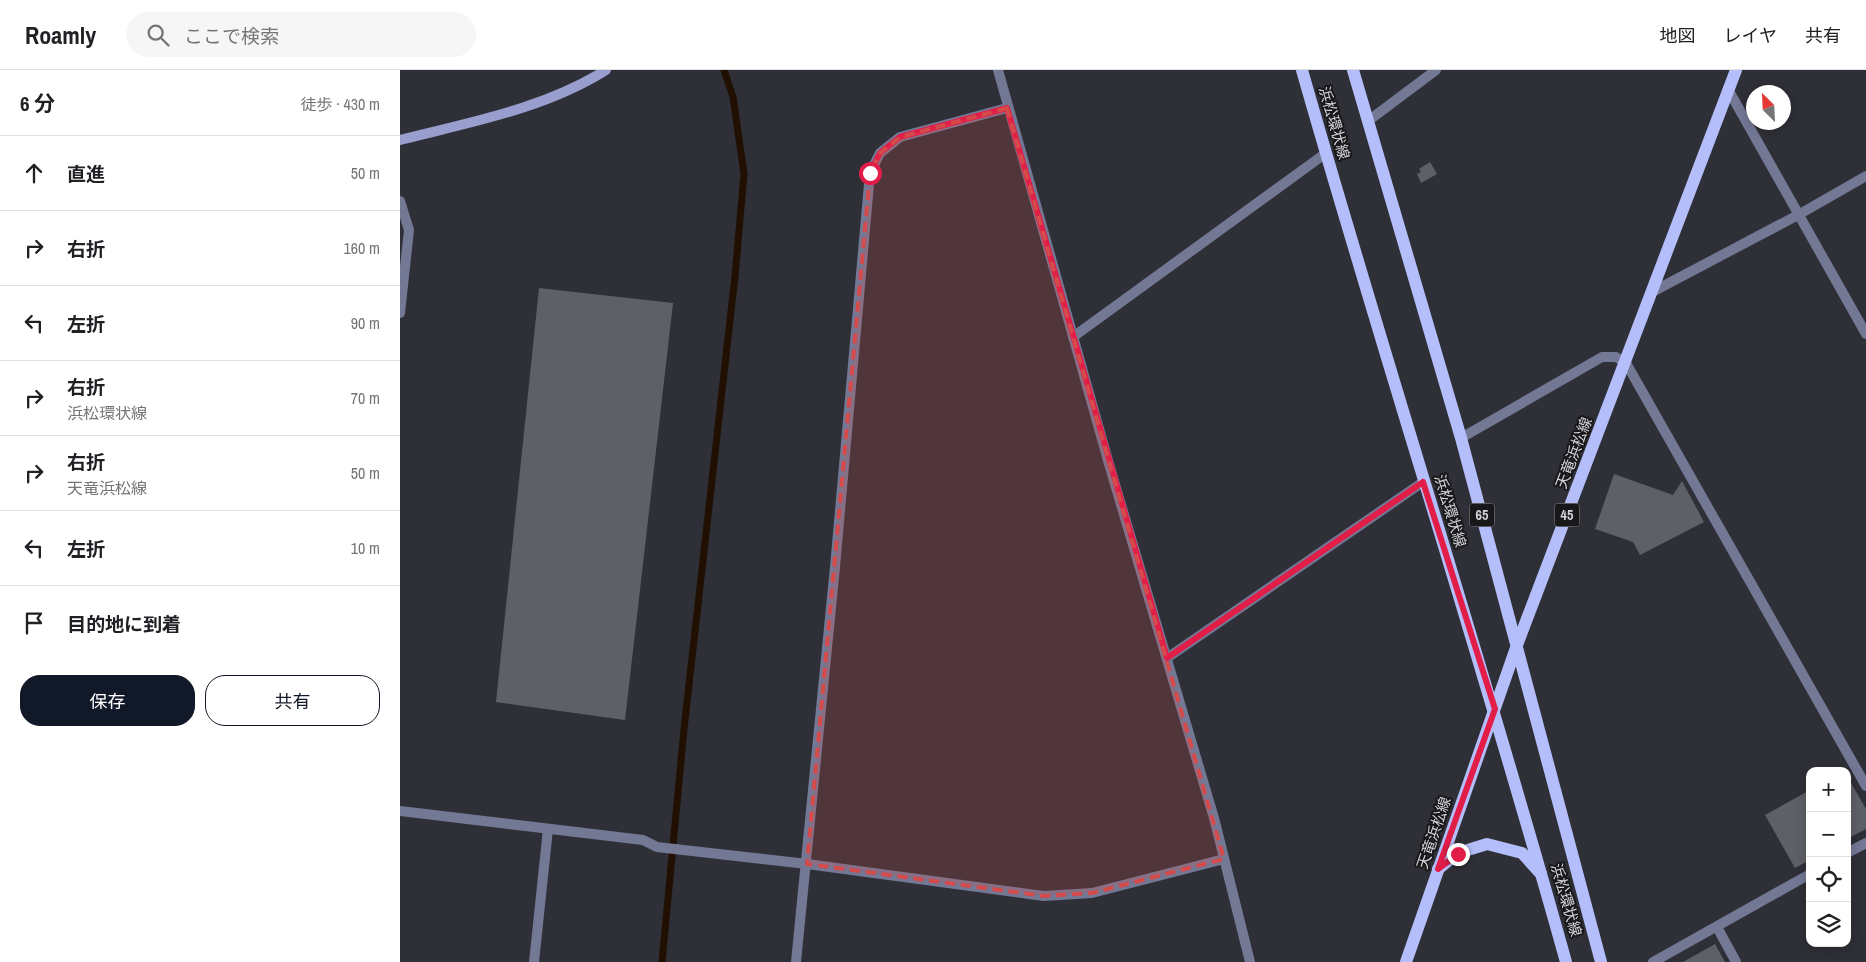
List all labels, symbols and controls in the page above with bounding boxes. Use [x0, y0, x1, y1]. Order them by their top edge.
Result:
search box [126, 12, 476, 57]
text: Roamly [25, 19, 96, 51]
icon: search [144, 21, 172, 49]
text: ここで検索 [184, 23, 279, 49]
text: 地図 [1660, 23, 1696, 48]
text: レイヤ [1724, 23, 1777, 48]
text: 共有 [1805, 23, 1841, 48]
street label: 浜松環状線 [1314, 84, 1355, 162]
north arrow [1746, 85, 1791, 130]
text: 6 分 [20, 89, 55, 118]
text: 徒歩 · 430 m [301, 93, 380, 115]
icon: ahead [20, 159, 48, 187]
text: 直進 [67, 161, 105, 187]
text: 50 m [351, 162, 380, 184]
route start [859, 162, 882, 185]
icon: right [20, 234, 48, 262]
text: 右折 [67, 236, 105, 262]
text: 160 m [344, 237, 380, 259]
icon: left [20, 309, 48, 337]
text: 左折 [67, 311, 105, 337]
text: 90 m [351, 312, 380, 334]
text: 右折 [67, 374, 105, 400]
icon: right [20, 384, 48, 412]
text: 70 m [351, 387, 380, 409]
text: 浜松環状線 [67, 402, 147, 424]
street label: 天竜浜松線 [1550, 414, 1597, 492]
text: 右折 [67, 449, 105, 475]
icon: right [20, 459, 48, 487]
text: 50 m [351, 462, 380, 484]
street label: 浜松環状線 [1429, 472, 1471, 550]
text: 天竜浜松線 [67, 477, 147, 499]
road number: 65 [1470, 504, 1494, 526]
road number: 45 [1554, 504, 1580, 526]
icon: left [20, 534, 48, 562]
text: 左折 [67, 536, 105, 562]
text: 10 m [351, 537, 380, 559]
icon: arrive [20, 609, 48, 637]
text: 目的地に到着 [67, 611, 181, 637]
button: 保存 [20, 675, 195, 726]
button: 共有 [205, 675, 380, 726]
map controls [1806, 767, 1851, 947]
button: + [1806, 767, 1851, 812]
street label: 天竜浜松線 [1411, 794, 1456, 872]
button: − [1806, 812, 1851, 857]
route end [1447, 843, 1470, 866]
button: locate [1806, 857, 1851, 902]
street label: 浜松環状線 [1546, 861, 1587, 939]
button: layers [1806, 902, 1851, 947]

